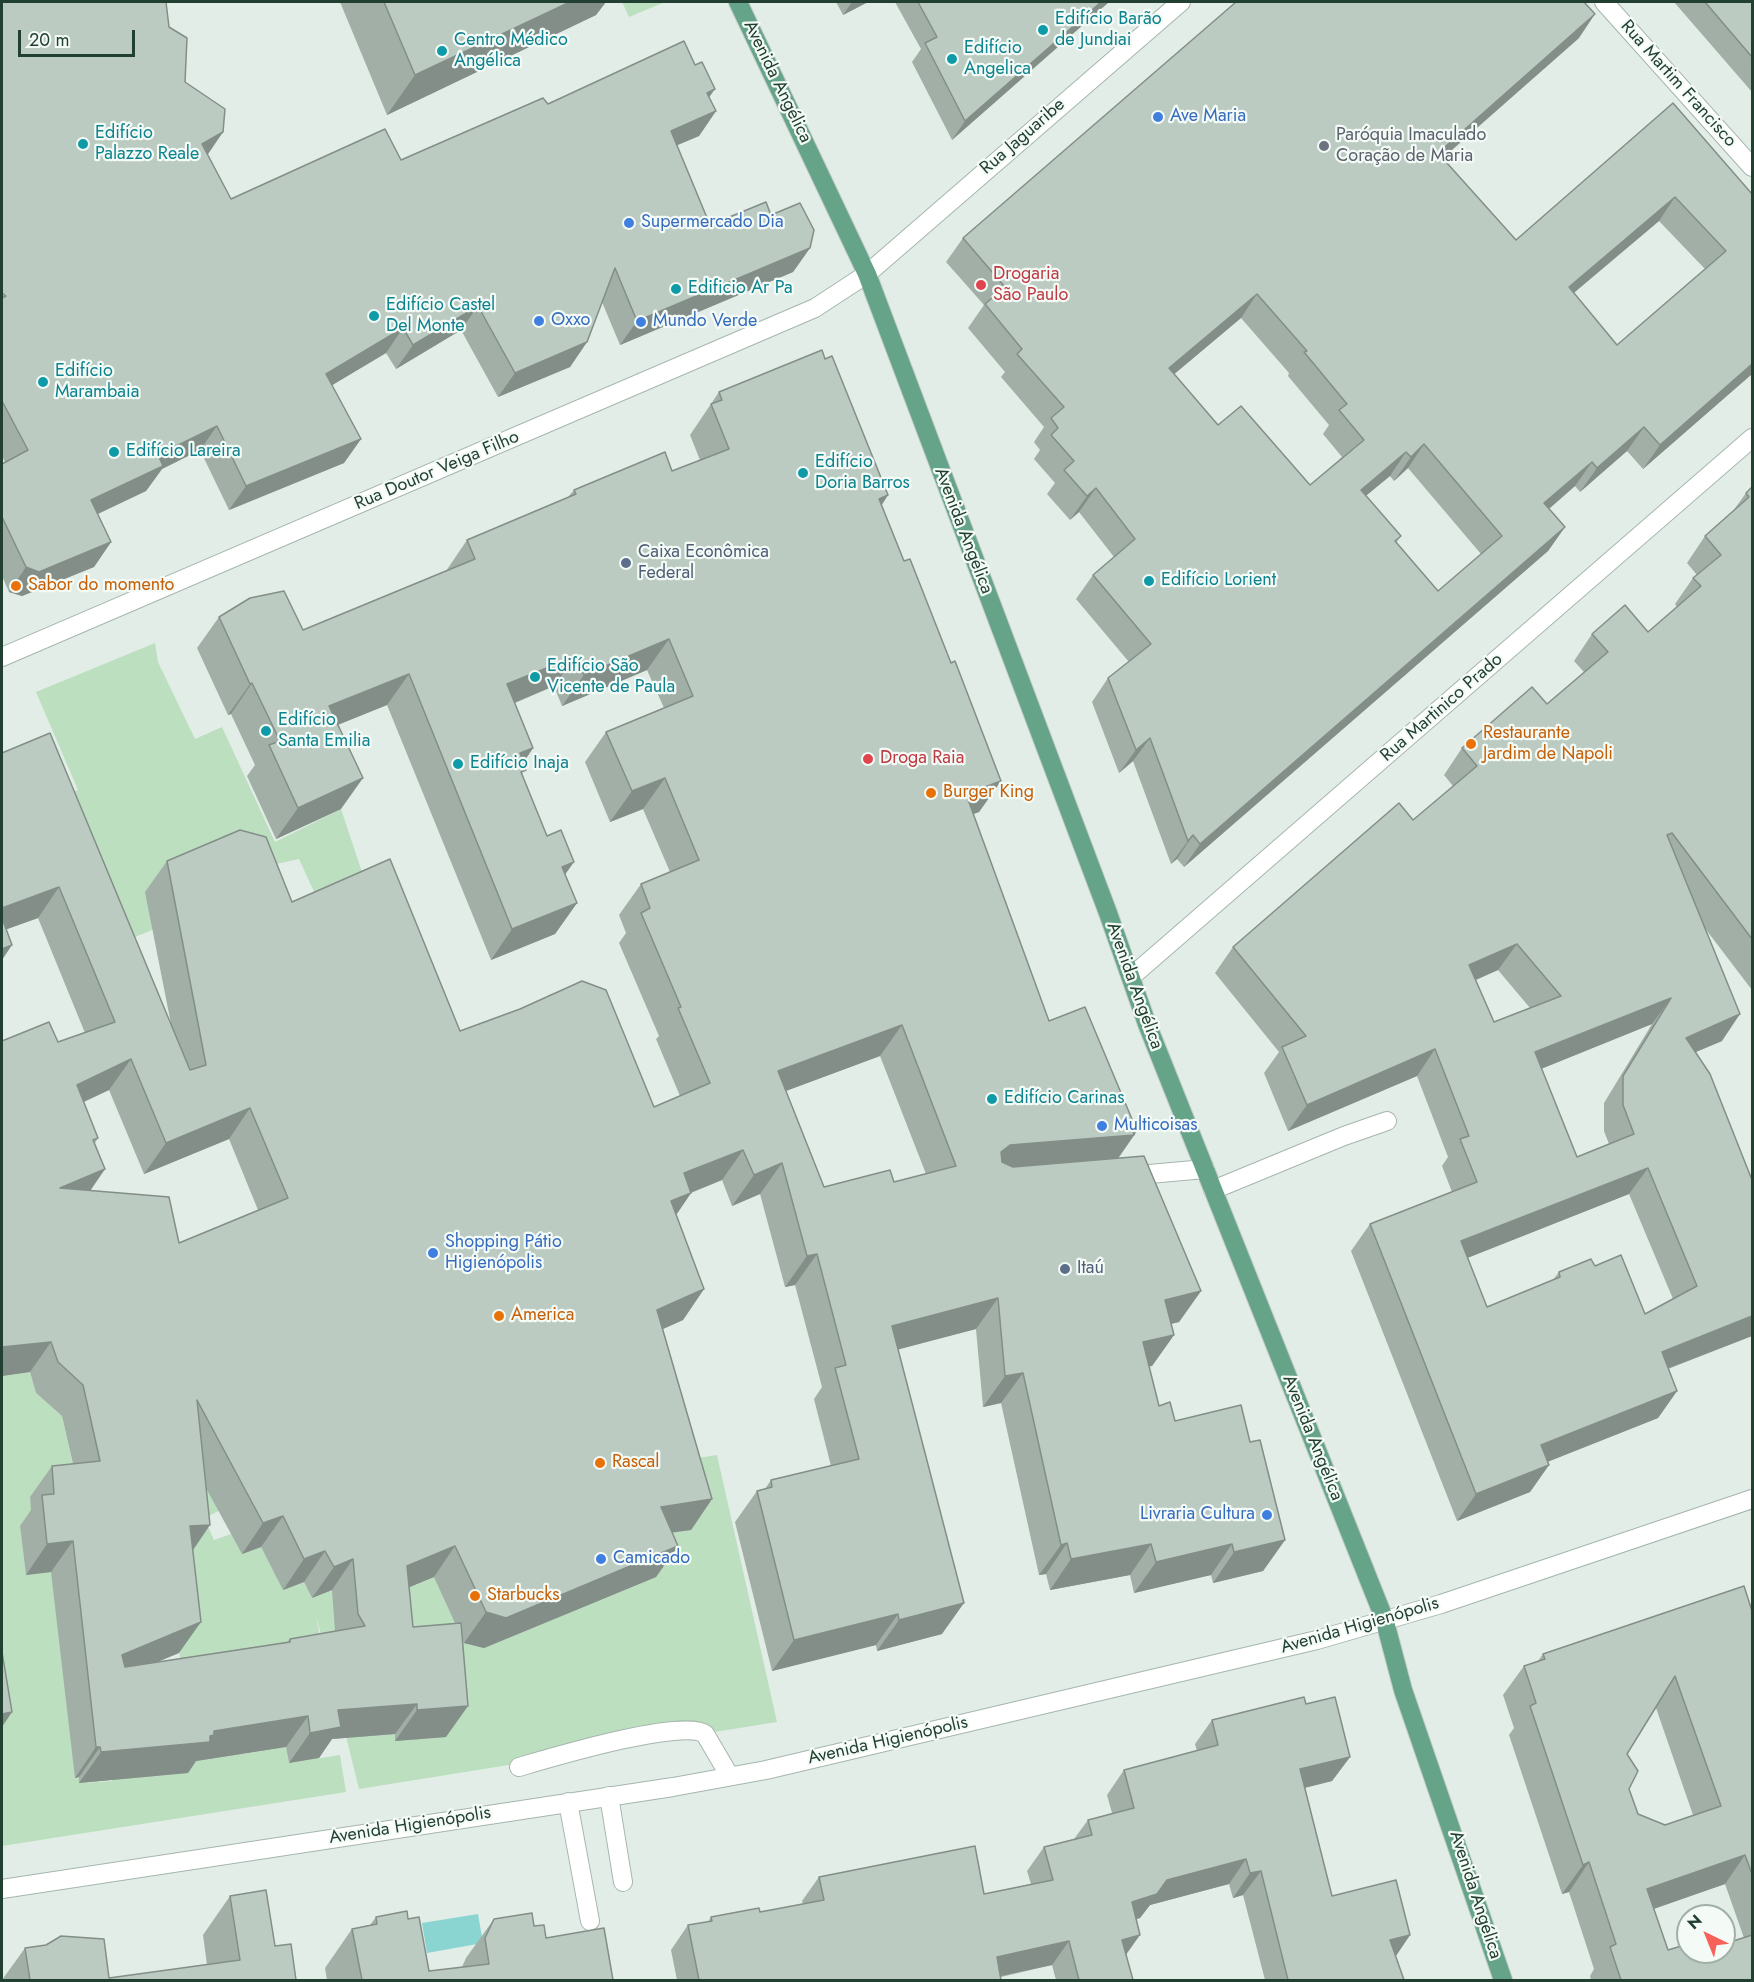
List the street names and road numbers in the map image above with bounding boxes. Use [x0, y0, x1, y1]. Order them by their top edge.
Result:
street label: Rua Martim Francisco [1615, 16, 1741, 152]
street label: Avenida Angélica [738, 17, 816, 147]
street label: Rua Jaguaribe [976, 94, 1070, 180]
street label: Rua Doutor Veiga Filho [351, 427, 523, 515]
street label: Avenida Angélica [929, 465, 997, 597]
street label: Rua Martinico Prado [1377, 649, 1507, 767]
street label: Avenida Angélica [1101, 920, 1167, 1052]
street label: Avenida Angélica [1277, 1372, 1347, 1504]
street label: Avenida Higienópolis [1278, 1593, 1442, 1659]
street label: Avenida Higienópolis [806, 1712, 970, 1770]
street label: Avenida Higienópolis [328, 1803, 492, 1849]
street label: Avenida Angélica [1444, 1828, 1506, 1962]

